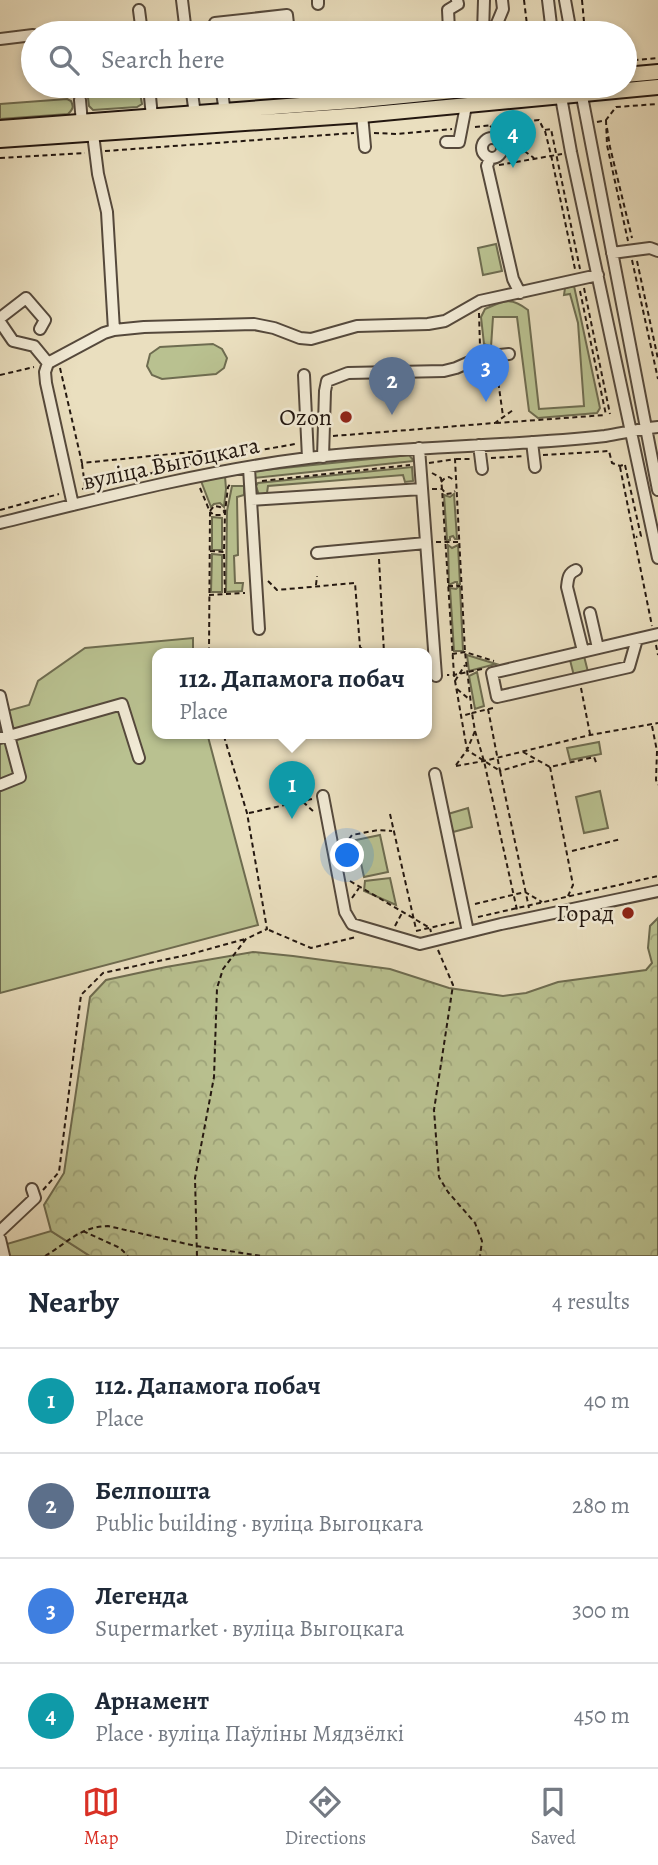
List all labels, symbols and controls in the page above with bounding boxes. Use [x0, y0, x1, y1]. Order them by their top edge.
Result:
search box [21, 21, 637, 98]
icon: search [45, 41, 83, 79]
text: Search here [101, 42, 225, 77]
pin: 4 [490, 110, 536, 168]
pin: 3 [463, 344, 509, 402]
pin: 2 [369, 357, 415, 415]
place label: Ozon [279, 401, 332, 433]
marker: Ozon [338, 409, 354, 425]
street label: вуліца Выгоцкага [80, 429, 262, 497]
popup [152, 648, 432, 739]
text: 112. Дапамога побач [179, 661, 405, 696]
text: Place [179, 696, 228, 727]
pin: 1 [269, 761, 315, 819]
your location [330, 838, 364, 872]
place label: Горад [556, 897, 614, 929]
marker: Горад [620, 905, 636, 921]
text: Nearby [28, 1282, 119, 1322]
text: 4 results [552, 1286, 630, 1317]
text: 112. Дапамога побач [95, 1368, 321, 1403]
text: 1 [47, 1385, 55, 1416]
text: 40 m [584, 1385, 630, 1416]
text: Place [95, 1403, 144, 1434]
text: Белпошта [95, 1473, 211, 1508]
text: 2 [45, 1490, 57, 1521]
text: 280 m [572, 1490, 630, 1521]
text: Public building · вуліца Выгоцкага [95, 1508, 423, 1539]
text: Легенда [95, 1578, 188, 1613]
text: 3 [46, 1595, 56, 1626]
text: 300 m [572, 1595, 630, 1626]
text: Supermarket · вуліца Выгоцкага [95, 1613, 404, 1644]
text: Арнамент [95, 1683, 209, 1718]
text: 4 [46, 1700, 56, 1731]
text: 450 m [574, 1700, 630, 1731]
text: Place · вуліца Паўліны Мядзёлкі [95, 1718, 404, 1749]
tab: Map [82, 1783, 120, 1851]
tab: Directions [285, 1783, 366, 1851]
tab: Saved [531, 1783, 576, 1851]

